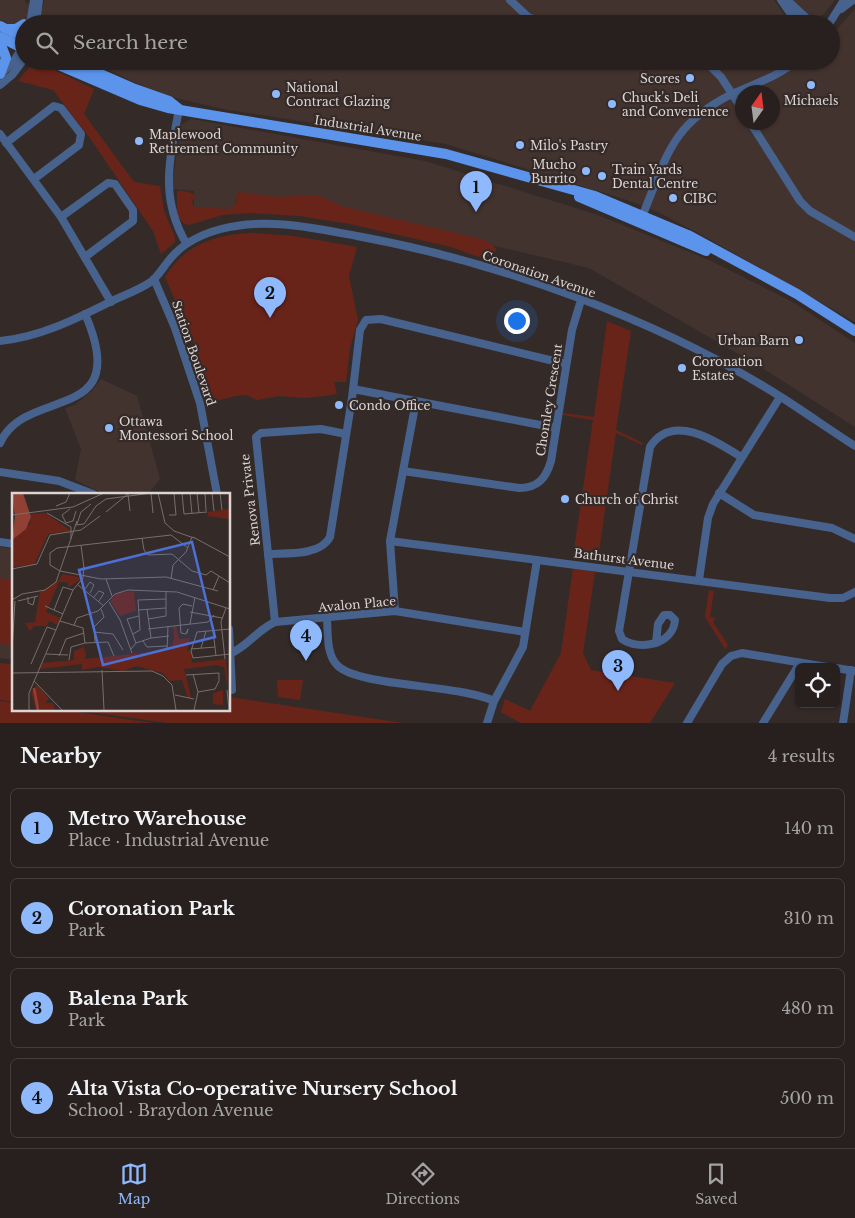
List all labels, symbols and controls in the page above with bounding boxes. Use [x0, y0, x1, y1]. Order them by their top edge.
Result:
search box [15, 15, 840, 70]
icon: search [33, 29, 61, 57]
text: Search here [73, 31, 188, 54]
place label: Scores [640, 71, 680, 86]
marker: Scores [684, 72, 696, 84]
marker: Michaels [805, 79, 817, 91]
place label: National Contract Glazing [286, 80, 391, 109]
north arrow [735, 85, 780, 130]
marker: National Contract Glazing [270, 88, 282, 100]
place label: Chuck's Deli and Convenience [622, 90, 729, 119]
place label: Michaels [784, 93, 838, 108]
marker: Chuck's Deli and Convenience [606, 98, 618, 110]
street label: Industrial Avenue [313, 112, 423, 144]
place label: Maplewood Retirement Community [149, 127, 299, 156]
marker: Maplewood Retirement Community [133, 135, 145, 147]
place label: Milo's Pastry [530, 138, 608, 153]
marker: Milo's Pastry [514, 139, 526, 151]
place label: Mucho Burrito [531, 157, 576, 186]
place label: Train Yards Dental Centre [612, 162, 698, 191]
marker: Mucho Burrito [580, 165, 592, 177]
marker: Train Yards Dental Centre [596, 170, 608, 182]
pin: 1 [460, 171, 492, 212]
place label: CIBC [683, 191, 716, 206]
marker: CIBC [667, 192, 679, 204]
street label: Coronation Avenue [480, 247, 598, 301]
pin: 2 [254, 277, 286, 318]
street label: Station Boulevard [169, 298, 219, 408]
your location [504, 308, 530, 334]
place label: Urban Barn [717, 333, 789, 348]
marker: Urban Barn [793, 334, 805, 346]
street label: Chomley Crescent [533, 342, 565, 457]
place label: Coronation Estates [692, 354, 763, 383]
marker: Coronation Estates [676, 362, 688, 374]
place label: Condo Office [349, 398, 431, 413]
marker: Condo Office [333, 399, 345, 411]
place label: Ottawa Montessori School [119, 414, 233, 443]
marker: Ottawa Montessori School [103, 422, 115, 434]
street label: Renova Private [237, 453, 263, 547]
place label: Church of Christ [575, 492, 679, 507]
inset map [12, 493, 230, 710]
marker: Church of Christ [559, 493, 571, 505]
street label: Bathurst Avenue [573, 545, 675, 573]
street label: Avalon Place [316, 593, 397, 615]
pin: 4 [290, 620, 322, 661]
pin: 3 [602, 650, 634, 691]
map controls [795, 663, 840, 708]
button: locate [795, 663, 840, 708]
text: Nearby [20, 743, 101, 769]
text: 4 results [768, 746, 835, 766]
text: Metro Warehouse [68, 807, 247, 830]
text: 1 [34, 818, 40, 838]
text: 140 m [784, 818, 834, 838]
text: Place · Industrial Avenue [68, 830, 269, 850]
text: Coronation Park [68, 897, 235, 920]
text: 2 [32, 908, 42, 928]
text: 310 m [784, 908, 834, 928]
text: Park [68, 920, 105, 940]
text: Balena Park [68, 987, 188, 1010]
text: 3 [32, 998, 42, 1018]
text: 480 m [782, 998, 834, 1018]
text: Park [68, 1010, 105, 1030]
text: Alta Vista Co-operative Nursery School [68, 1077, 457, 1100]
text: 4 [32, 1088, 42, 1108]
text: 500 m [780, 1088, 834, 1108]
text: School · Braydon Avenue [68, 1100, 273, 1120]
tab: Map [118, 1160, 150, 1208]
tab: Directions [385, 1160, 460, 1208]
tab: Saved [695, 1160, 737, 1208]

